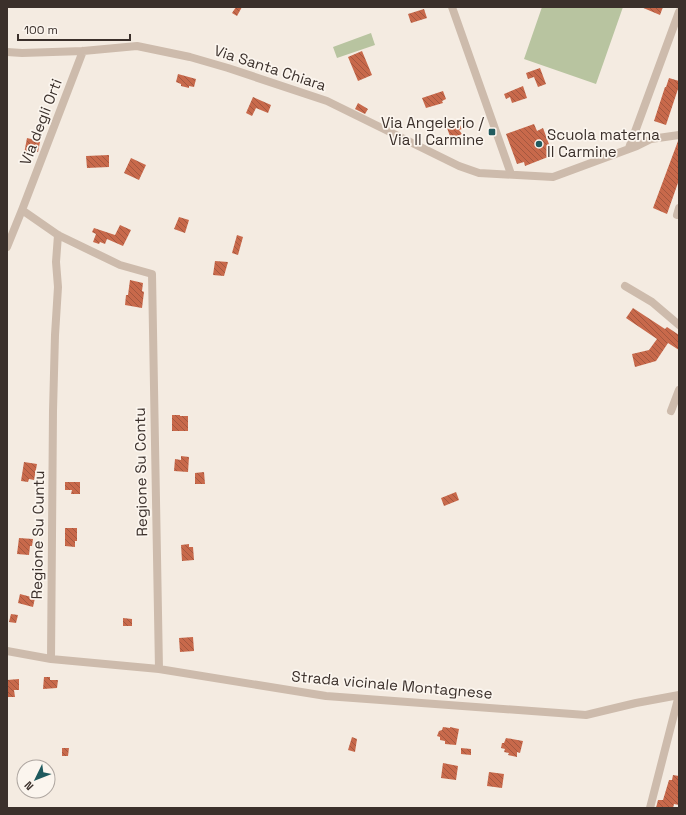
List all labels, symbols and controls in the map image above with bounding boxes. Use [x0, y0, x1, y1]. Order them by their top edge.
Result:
scale bar [18, 16, 130, 42]
text: 100 m [24, 22, 58, 38]
street label: Via Santa Chiara [212, 40, 329, 95]
street label: Via degli Orti [15, 76, 66, 168]
place label: Via Angelerio / Via Il Carmine [381, 113, 484, 149]
place label: Scuola materna Il Carmine [547, 125, 660, 161]
marker: Via Angelerio / Via Il Carmine [487, 127, 497, 137]
marker: Scuola materna Il Carmine [534, 139, 544, 149]
street label: Regione Su Contu [130, 407, 151, 537]
street label: Regione Su Cuntu [27, 470, 48, 600]
street label: Strada vicinale Montagnese [291, 666, 493, 703]
north arrow [16, 759, 56, 799]
text: N [21, 778, 36, 793]

